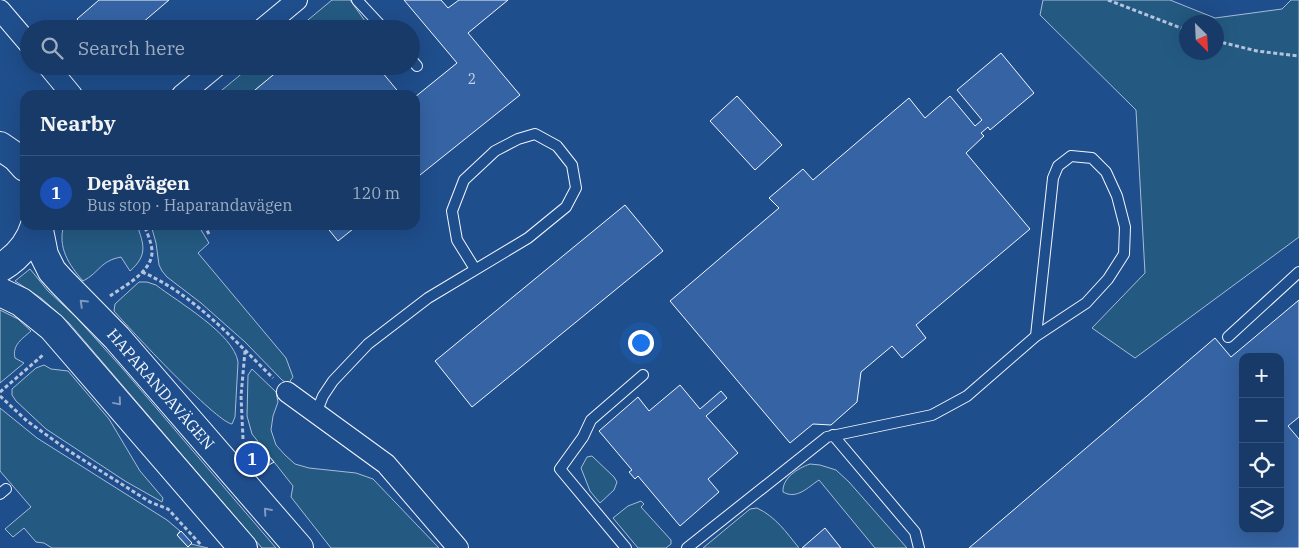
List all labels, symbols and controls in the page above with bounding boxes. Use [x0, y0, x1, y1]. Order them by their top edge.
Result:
north arrow [1179, 15, 1224, 60]
search box [20, 20, 420, 75]
icon: search [38, 34, 66, 62]
text: Search here [78, 36, 185, 60]
house number: 2 [468, 70, 476, 88]
text: Nearby [40, 109, 116, 137]
text: Depåvägen [87, 171, 190, 195]
text: 1 [51, 183, 61, 203]
text: 120 m [352, 183, 400, 203]
text: Bus stop · Haparandavägen [87, 195, 293, 215]
one-way arrow [80, 300, 89, 309]
street label: HAPARANDAVÄGEN [103, 324, 219, 454]
your location [628, 330, 654, 356]
map controls [1239, 353, 1284, 533]
button: + [1239, 353, 1284, 398]
one-way arrow [112, 396, 121, 405]
button: − [1239, 398, 1284, 443]
pin: 1 [236, 440, 268, 478]
button: locate [1239, 443, 1284, 488]
button: layers [1239, 488, 1284, 533]
one-way arrow [264, 508, 272, 517]

